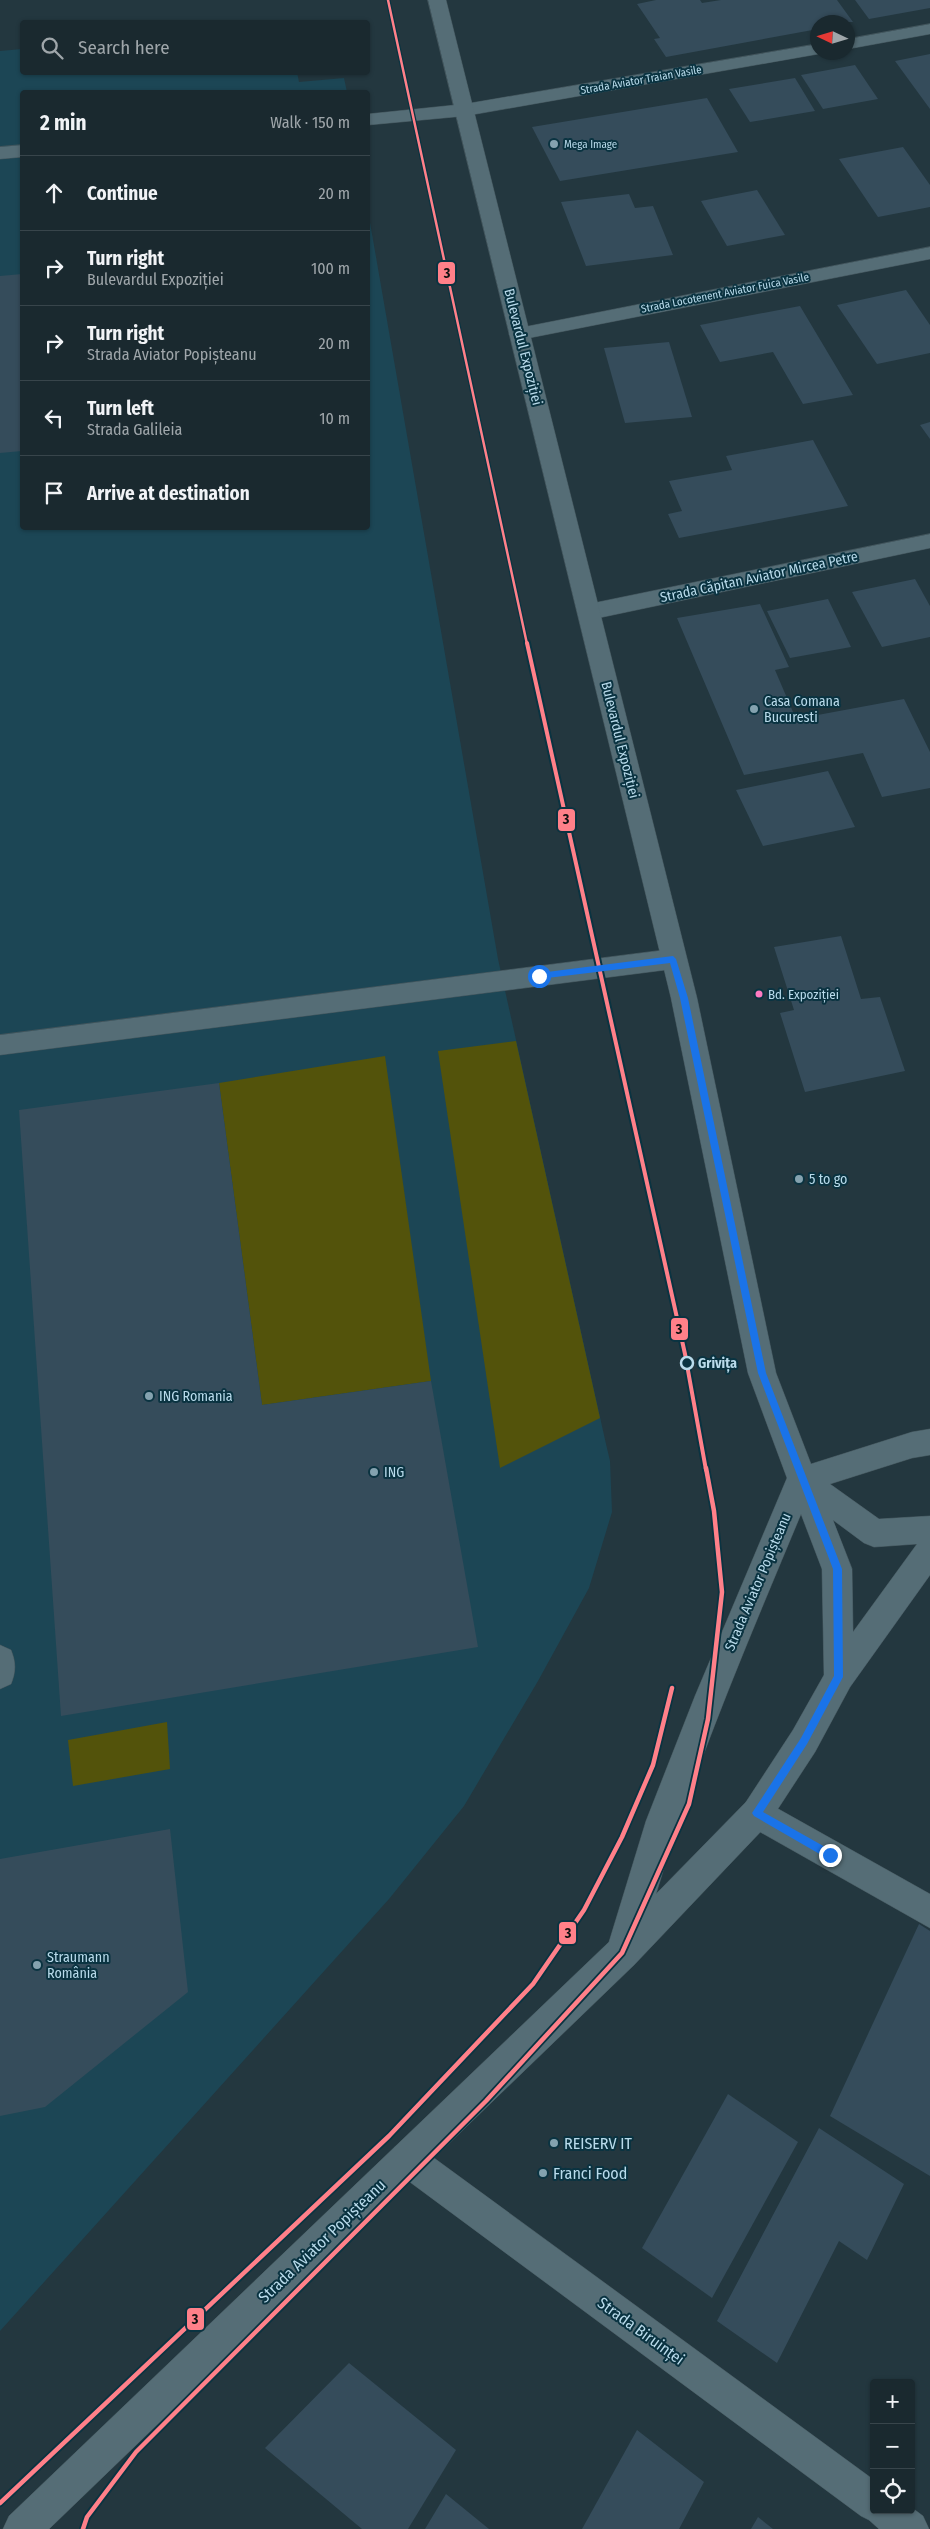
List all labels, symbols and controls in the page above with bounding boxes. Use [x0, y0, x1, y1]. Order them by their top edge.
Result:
north arrow [810, 15, 855, 60]
search box [20, 20, 370, 75]
icon: search [38, 34, 66, 62]
text: Search here [78, 36, 170, 59]
street label: Strada Aviator Traian Vasile [579, 63, 703, 97]
text: 2 min [40, 110, 87, 136]
text: Walk · 150 m [270, 113, 350, 132]
marker: Mega Image [548, 138, 560, 150]
place label: Mega Image [564, 138, 617, 151]
icon: ahead [40, 179, 68, 207]
text: Continue [87, 182, 158, 205]
text: 20 m [319, 184, 350, 203]
text: Turn right [87, 247, 164, 270]
icon: right [40, 254, 68, 282]
text: 100 m [311, 259, 350, 278]
line badge: 3 [437, 261, 456, 285]
text: 3 [443, 265, 451, 282]
text: Bulevardul Expoziției [87, 270, 224, 289]
street label: Strada Locotenent Aviator Fuica Vasile [640, 270, 810, 316]
street label: Bulevardul Expoziției [499, 287, 546, 407]
text: Turn right [87, 322, 164, 345]
icon: right [40, 329, 68, 357]
text: 20 m [319, 334, 350, 353]
text: Strada Aviator Popișteanu [87, 345, 257, 364]
text: Turn left [87, 397, 154, 420]
icon: left [40, 404, 68, 432]
text: 10 m [319, 409, 350, 428]
text: Strada Galileia [87, 420, 182, 439]
icon: arrive [40, 479, 68, 507]
text: Arrive at destination [87, 482, 250, 505]
street label: Strada Căpitan Aviator Mircea Petre [659, 548, 859, 606]
street label: Bulevardul Expoziției [596, 680, 643, 800]
place label: Casa Comana Bucuresti [764, 693, 840, 726]
marker: Casa Comana Bucuresti [748, 703, 760, 715]
line badge: 3 [557, 808, 576, 832]
text: 3 [562, 811, 570, 828]
route start [528, 965, 551, 988]
place label: Bd. Expoziției [768, 987, 839, 1003]
marker: Bd. Expoziției [754, 989, 764, 999]
place label: 5 to go [809, 1171, 847, 1188]
marker: 5 to go [793, 1173, 805, 1185]
line badge: 3 [670, 1317, 689, 1341]
text: 3 [675, 1321, 683, 1338]
place label: Grivița [698, 1355, 737, 1373]
marker: Grivița [680, 1356, 694, 1370]
place label: ING Romania [159, 1388, 233, 1405]
marker: ING Romania [143, 1390, 155, 1402]
place label: ING [384, 1464, 404, 1481]
marker: ING [368, 1466, 380, 1478]
street label: Strada Aviator Popișteanu [721, 1510, 796, 1654]
route end [819, 1844, 842, 1867]
line badge: 3 [558, 1921, 577, 1945]
text: 3 [564, 1925, 572, 1942]
place label: Straumann România [47, 1949, 110, 1982]
marker: Straumann România [31, 1959, 43, 1971]
place label: REISERV IT [564, 2134, 633, 2153]
marker: REISERV IT [548, 2137, 560, 2149]
place label: Franci Food [553, 2164, 627, 2183]
marker: Franci Food [537, 2167, 549, 2179]
street label: Strada Aviator Popișteanu [254, 2175, 390, 2307]
street label: Strada Biruinței [593, 2293, 688, 2370]
line badge: 3 [186, 2307, 205, 2331]
text: 3 [191, 2311, 199, 2328]
map controls [870, 2379, 915, 2514]
button: + [870, 2379, 915, 2424]
button: − [870, 2424, 915, 2469]
button: locate [870, 2469, 915, 2514]

